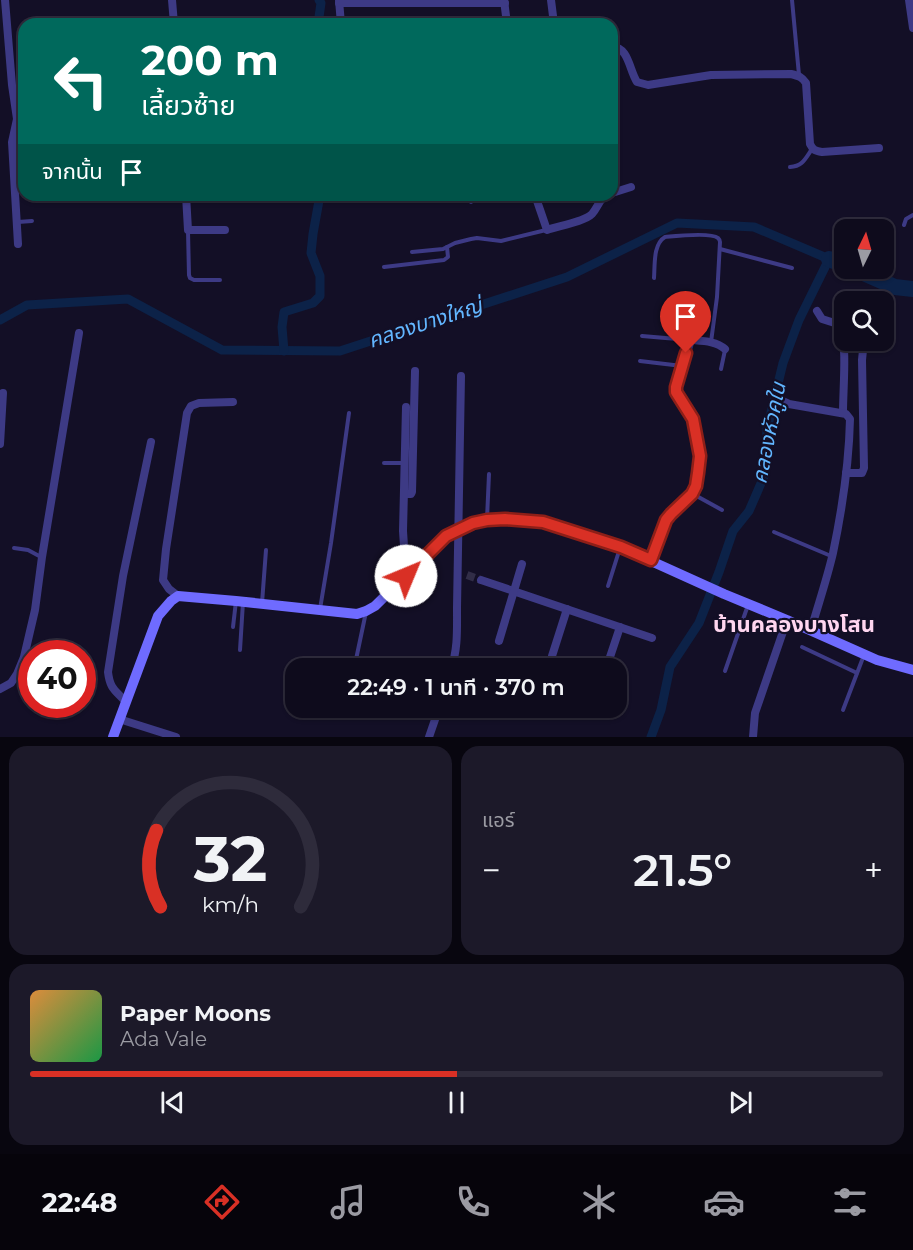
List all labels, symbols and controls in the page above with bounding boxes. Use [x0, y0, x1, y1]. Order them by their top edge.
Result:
text: 200 m [141, 34, 279, 86]
icon: left [42, 42, 120, 120]
text: เลี้ยวซ้าย [141, 89, 235, 122]
icon: arrive [115, 156, 148, 189]
text: จากนั้น [42, 158, 103, 185]
north arrow [834, 219, 894, 279]
map controls [834, 219, 894, 351]
water label: คลองบางใหญ่ [365, 291, 488, 353]
pin [660, 291, 711, 353]
button: search [834, 291, 894, 351]
icon: arrive [669, 300, 702, 333]
water label: คลองหัวคูใน [746, 379, 792, 486]
position arrow [374, 544, 438, 608]
district label: บ้านคลองบางโสน [713, 611, 875, 638]
speed limit sign: 40 [18, 640, 96, 718]
text: 22:49 · 1 นาที · 370 m [347, 674, 565, 701]
text: แอร์ [482, 808, 514, 832]
text: 32 [193, 821, 267, 897]
text: 21.5° [633, 842, 732, 897]
text: − [482, 850, 501, 890]
text: + [864, 850, 883, 890]
text: km/h [202, 892, 259, 918]
text: Paper Moons [120, 1000, 271, 1027]
text: Ada Vale [120, 1027, 207, 1051]
icon: previous [156, 1086, 189, 1119]
icon: pause [440, 1086, 473, 1119]
icon: next [724, 1086, 757, 1119]
icon: directions [201, 1181, 243, 1223]
icon: music [327, 1181, 369, 1223]
icon: phone [452, 1181, 494, 1223]
icon: climate [578, 1181, 620, 1223]
icon: car [703, 1181, 745, 1223]
icon: filters [829, 1181, 871, 1223]
text: 22:48 [42, 1186, 117, 1219]

